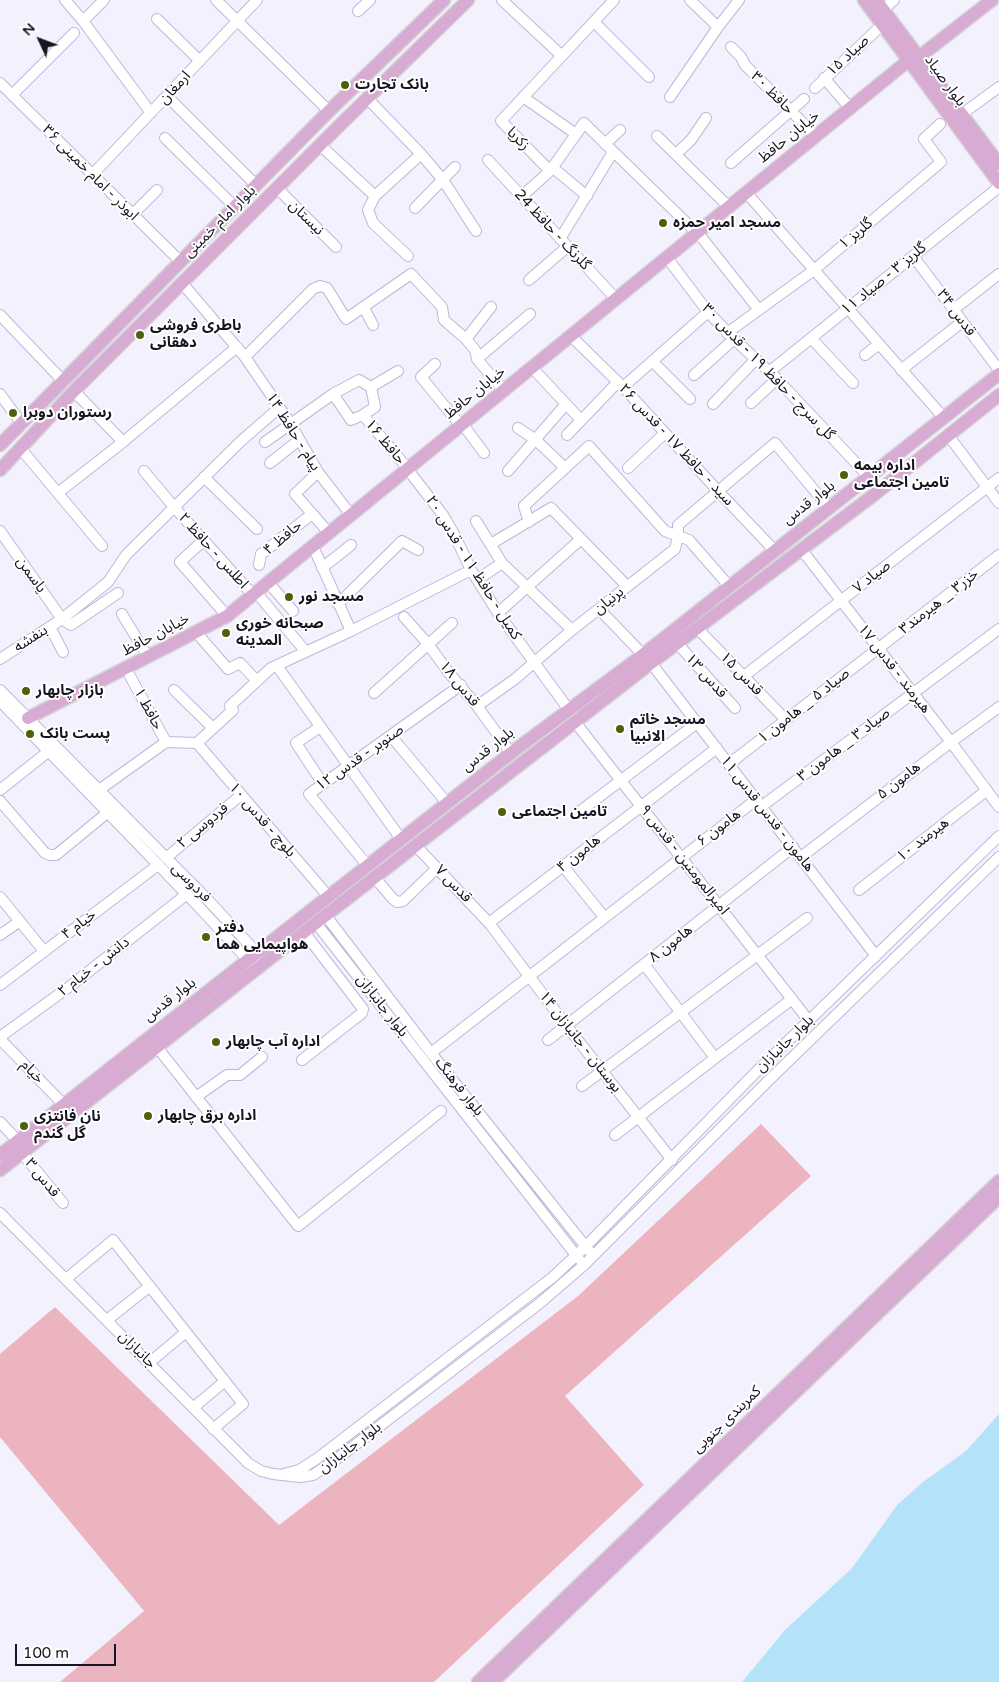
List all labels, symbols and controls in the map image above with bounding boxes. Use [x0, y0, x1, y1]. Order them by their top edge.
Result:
north arrow [15, 15, 65, 65]
text: N [19, 20, 39, 39]
street label: صیاد ۱۵ [823, 32, 873, 80]
street label: بلوار صیاد [920, 52, 970, 110]
street label: ارمغان [155, 68, 195, 108]
street label: حافظ ۳۰ [747, 68, 797, 118]
place label: بانک تجارت [355, 76, 429, 94]
marker: بانک تجارت [339, 79, 351, 91]
street label: خیابان حافظ [755, 107, 823, 167]
street label: ابوذر - امام خمینی ۳۶ [38, 121, 142, 225]
street label: زکریا [503, 124, 533, 154]
street label: بلوار امام خمینی [180, 182, 260, 262]
street label: گلرنگ - حافظ 24 [510, 186, 594, 274]
street label: نیستان [285, 197, 327, 239]
place label: مسجد امیر حمزه [673, 214, 781, 232]
street label: گلریز ۱ [835, 215, 877, 253]
marker: مسجد امیر حمزه [657, 217, 669, 229]
street label: گلریز ۳ - صیاد ۱۱ [838, 239, 930, 319]
street label: قدس ۳۴ [933, 286, 979, 340]
street label: گل سرج - حافظ ۱۹ - قدس ۳۰ [698, 300, 838, 444]
place label: باطری فروشی دهقانى [150, 317, 242, 352]
marker: باطری فروشی دهقانى [134, 329, 146, 341]
street label: خیابان حافظ [441, 363, 509, 423]
street label: سید - حافظ ۱۷ - قدس ۲۶ [615, 380, 737, 510]
street label: پیام - حافظ ۱۴ [262, 389, 324, 475]
place label: رستوران دوبرا [23, 404, 112, 422]
marker: رستوران دوبرا [7, 407, 19, 419]
street label: حافظ ۱۶ [361, 416, 409, 468]
place label: اداره بیمه تامین اجتماعی [854, 457, 949, 492]
marker: اداره بیمه تامین اجتماعی [838, 469, 850, 481]
street label: بلوار قدس [779, 477, 839, 529]
street label: کمیل - حافظ ۱۱ - قدس ۲۰ [421, 493, 525, 643]
street label: اطلس - حافظ ۲ [174, 509, 252, 593]
street label: حافظ ۴ [260, 517, 306, 559]
street label: یاسمن [12, 553, 50, 597]
street label: صیاد ۷ [849, 557, 895, 597]
street label: خزر۳ _ هیرمند۳ [896, 565, 982, 639]
street label: پرنیان [590, 583, 628, 619]
place label: مسجد نور [299, 588, 364, 606]
marker: مسجد نور [283, 591, 295, 603]
street label: خیابان حافظ [119, 610, 193, 660]
place label: صبحانه خوری المدینه [236, 615, 324, 650]
street label: بنفشه [11, 621, 51, 657]
street label: هیرمند - قدس ۱۷ [854, 621, 934, 717]
marker: صبحانه خوری المدینه [220, 627, 232, 639]
street label: قدس ۱۵ [716, 648, 766, 700]
street label: قدس ۱۳ [681, 650, 731, 702]
street label: قدس ۱۸ [435, 657, 483, 711]
street label: صیاد ۵ _ هامون ۱ [754, 665, 854, 747]
place label: بازار چابهار [36, 682, 104, 700]
marker: بازار چابهار [20, 685, 32, 697]
street label: حافظ ۱ [130, 685, 166, 733]
street label: صیاد ۳ _ هامون ۳ [794, 704, 894, 786]
place label: مسجد خاتم الانبیا [630, 711, 706, 746]
street label: صنوبر - قدس ۱۲ [312, 721, 408, 795]
marker: مسجد خاتم الانبیا [614, 723, 626, 735]
street label: بلوار قدس [458, 724, 518, 776]
place label: پست بانک [40, 725, 110, 743]
marker: پست بانک [24, 728, 36, 740]
street label: هامون - قدس قدس ۱۱ [716, 752, 818, 876]
street label: هامون ۵ [873, 758, 925, 804]
street label: بلوچ - قدس ۱۰ [225, 779, 299, 861]
street label: فردوسی ۲ [174, 799, 232, 853]
street label: امیرالمومنین - قدس ۹ [635, 801, 733, 919]
place label: تامین اجتماعی [512, 803, 607, 821]
marker: تامین اجتماعی [496, 806, 508, 818]
street label: هامون ۶ [693, 806, 745, 850]
street label: هیرمند ۱۰ [893, 814, 953, 866]
street label: هامون ۴ [553, 831, 605, 877]
street label: فردوسی [167, 859, 215, 907]
street label: قدس ۷ [431, 861, 475, 907]
street label: خیام ۴ [58, 906, 100, 944]
place label: دفتر هواپیمایی هما [216, 919, 308, 954]
street label: هامون ۸ [645, 921, 697, 967]
marker: دفتر هواپیمایی هما [200, 931, 212, 943]
street label: دانش - خیام ۲ [54, 933, 134, 1001]
street label: بلوار جانبازان [352, 971, 412, 1041]
street label: بلوار قدس [140, 974, 200, 1026]
street label: بوستان - جانبازان ۱۴ [535, 988, 625, 1096]
street label: بلوار جانبازان [752, 1012, 818, 1076]
place label: اداره آب چابهار [226, 1033, 320, 1051]
marker: اداره آب چابهار [210, 1036, 222, 1048]
street label: بلوار فرهنگ [431, 1054, 487, 1120]
street label: خیام [16, 1056, 48, 1088]
place label: اداره برق چابهار [158, 1107, 256, 1125]
place label: نان فانتزی گل گندم [34, 1108, 101, 1143]
marker: اداره برق چابهار [142, 1110, 154, 1122]
marker: نان فانتزی گل گندم [18, 1120, 30, 1132]
street label: قدس ۳ [21, 1155, 63, 1201]
street label: جانبازان [114, 1327, 160, 1373]
street label: کمربندی جنوبی [689, 1383, 765, 1457]
street label: بلوار جانبازان [315, 1418, 385, 1478]
scale bar [18, 1634, 119, 1666]
text: 100 m [23, 1644, 69, 1662]

